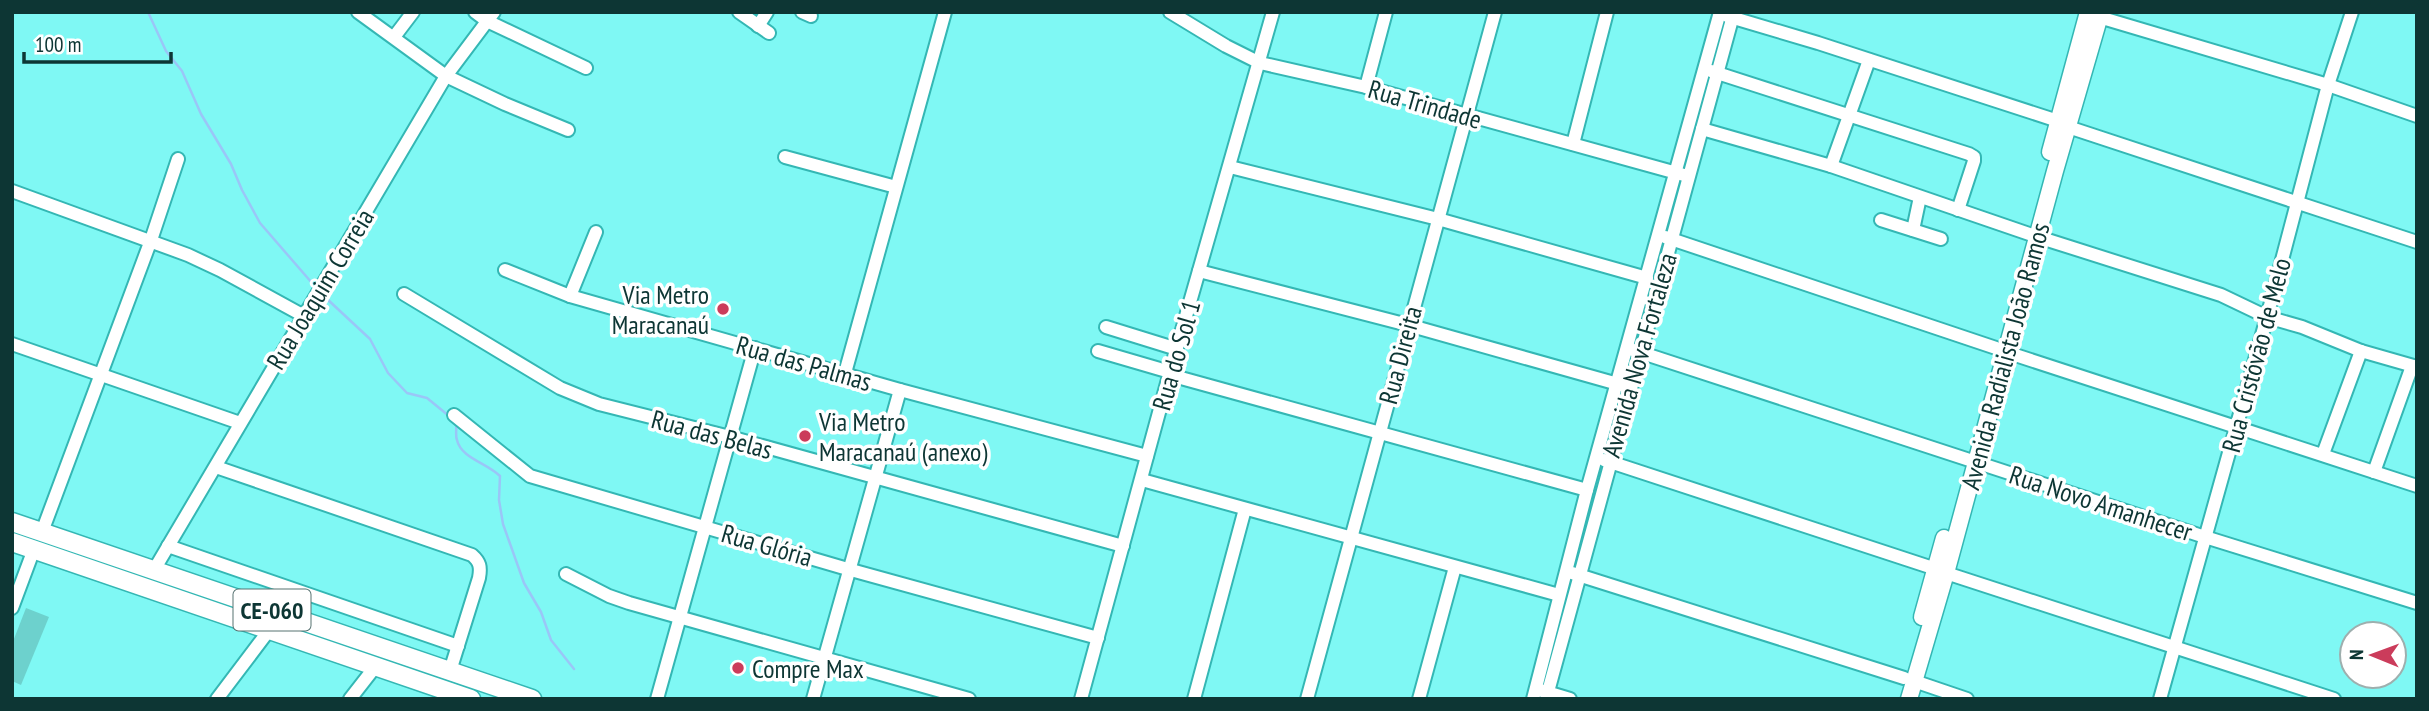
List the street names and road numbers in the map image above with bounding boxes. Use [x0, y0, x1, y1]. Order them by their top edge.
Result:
street label: Rua Trindade [1365, 72, 1485, 136]
street label: Rua Joaquim Correia [259, 203, 381, 375]
street label: Avenida Radialista João Ramos [1954, 219, 2056, 493]
street label: Avenida Nova Fortaleza [1594, 249, 1684, 461]
street label: Rua Cristóvão de Melo [2214, 254, 2298, 456]
street label: Rua do Sol 1 [1145, 296, 1207, 414]
street label: Rua Direita [1371, 302, 1429, 408]
street label: Rua das Palmas [733, 328, 875, 398]
street label: Rua das Belas [648, 402, 776, 466]
street label: Rua Novo Amanhecer [2005, 458, 2197, 548]
street label: Rua Glória [718, 516, 816, 574]
road number: CE-060 [233, 590, 310, 630]

